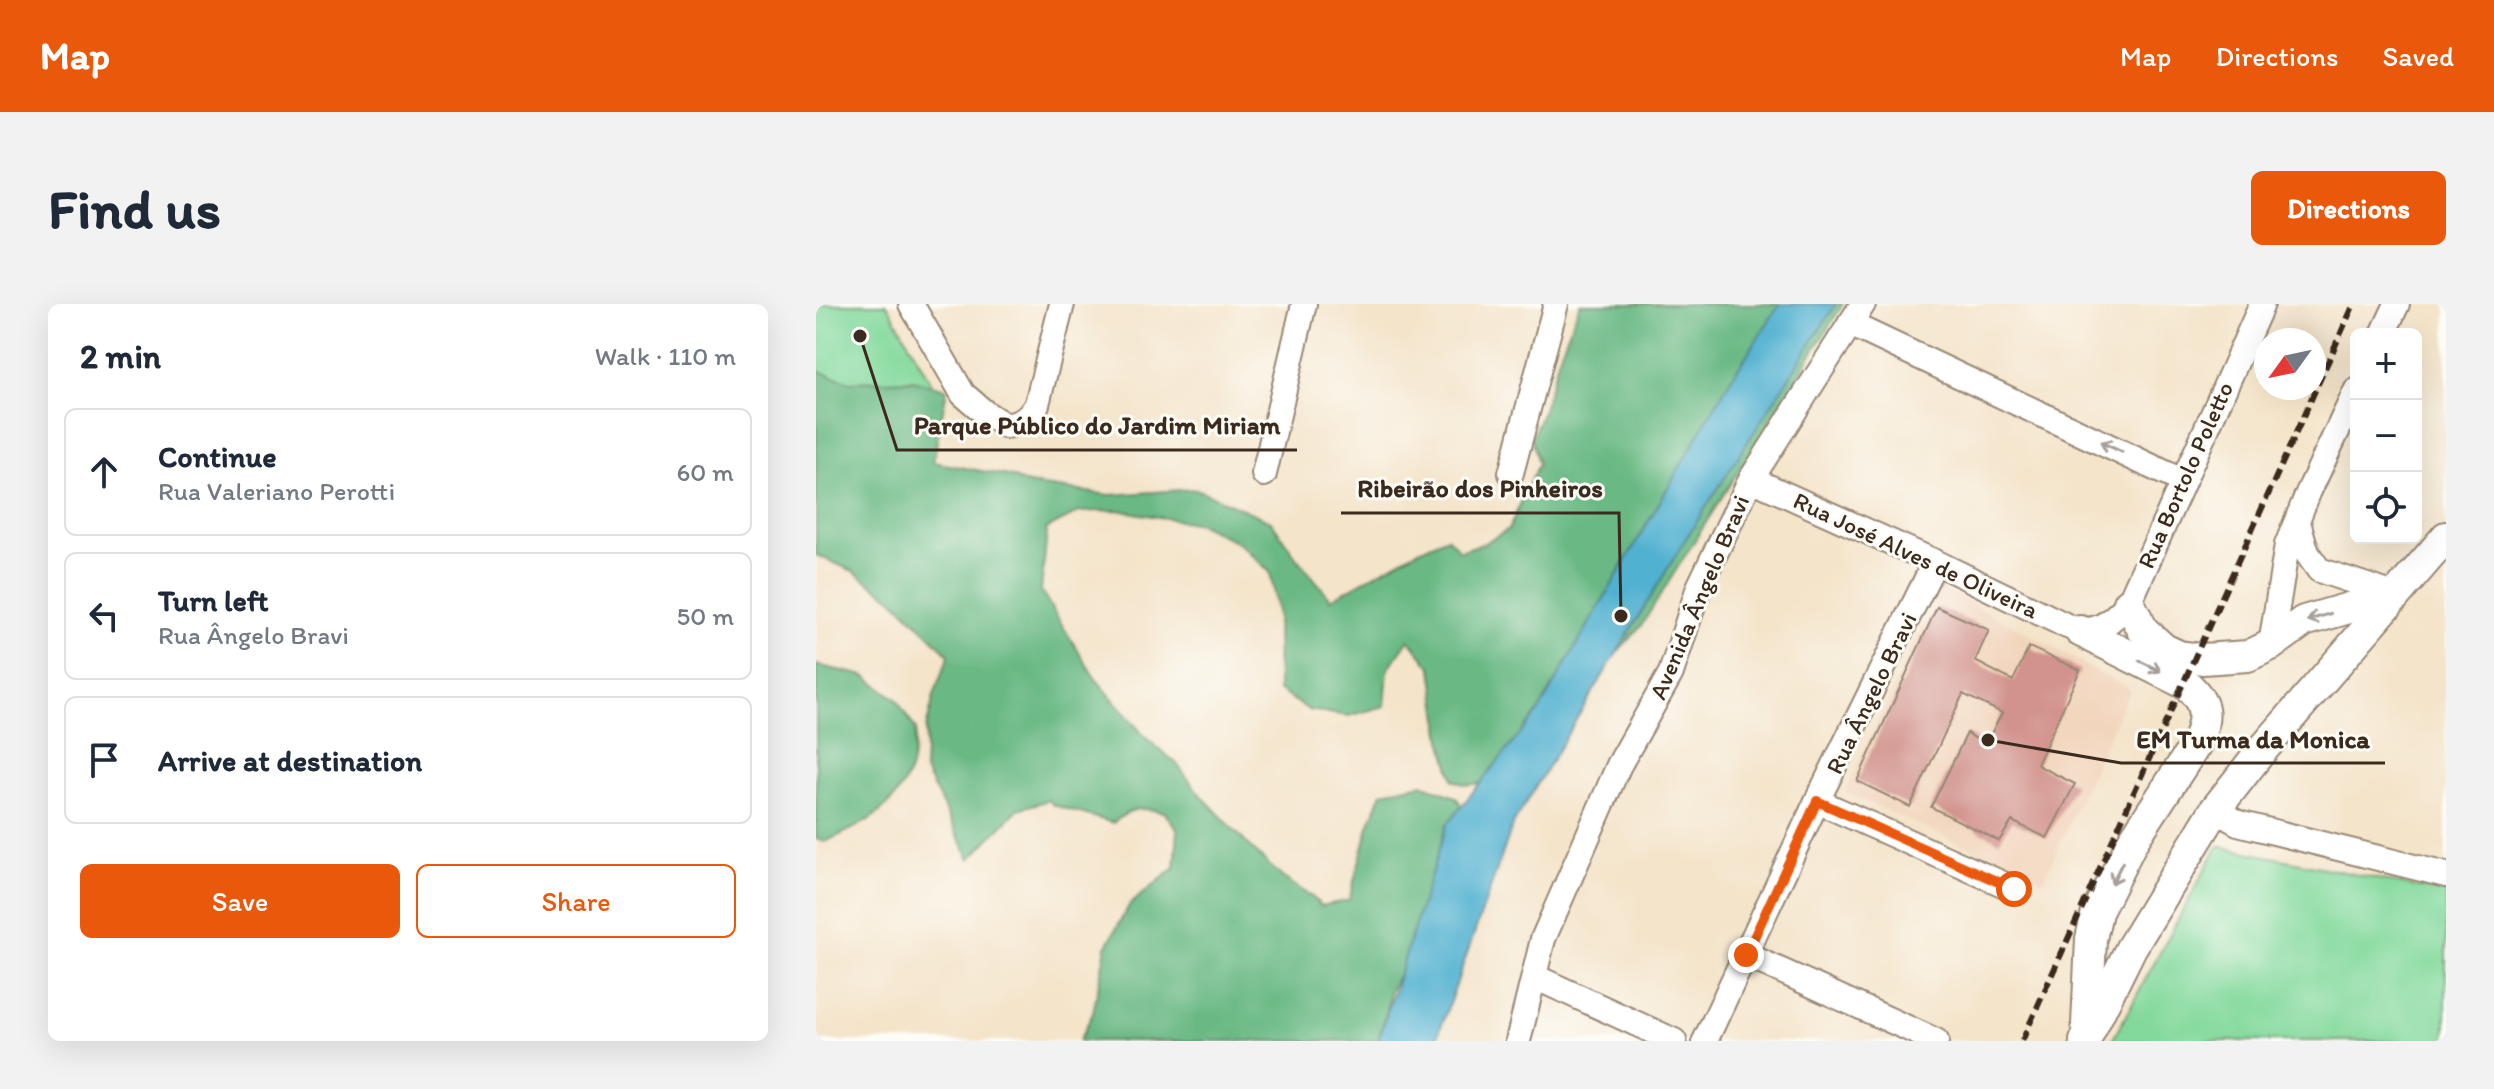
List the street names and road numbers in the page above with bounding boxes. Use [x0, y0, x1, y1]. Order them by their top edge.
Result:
street label: Rua Bortolo Poletto [2131, 377, 2239, 573]
street label: Rua José Alves de Oliveira [1789, 486, 2043, 625]
street label: Avenida Ângelo Bravi [1643, 490, 1755, 704]
street label: Rua Ângelo Bravi [1819, 607, 1923, 779]

